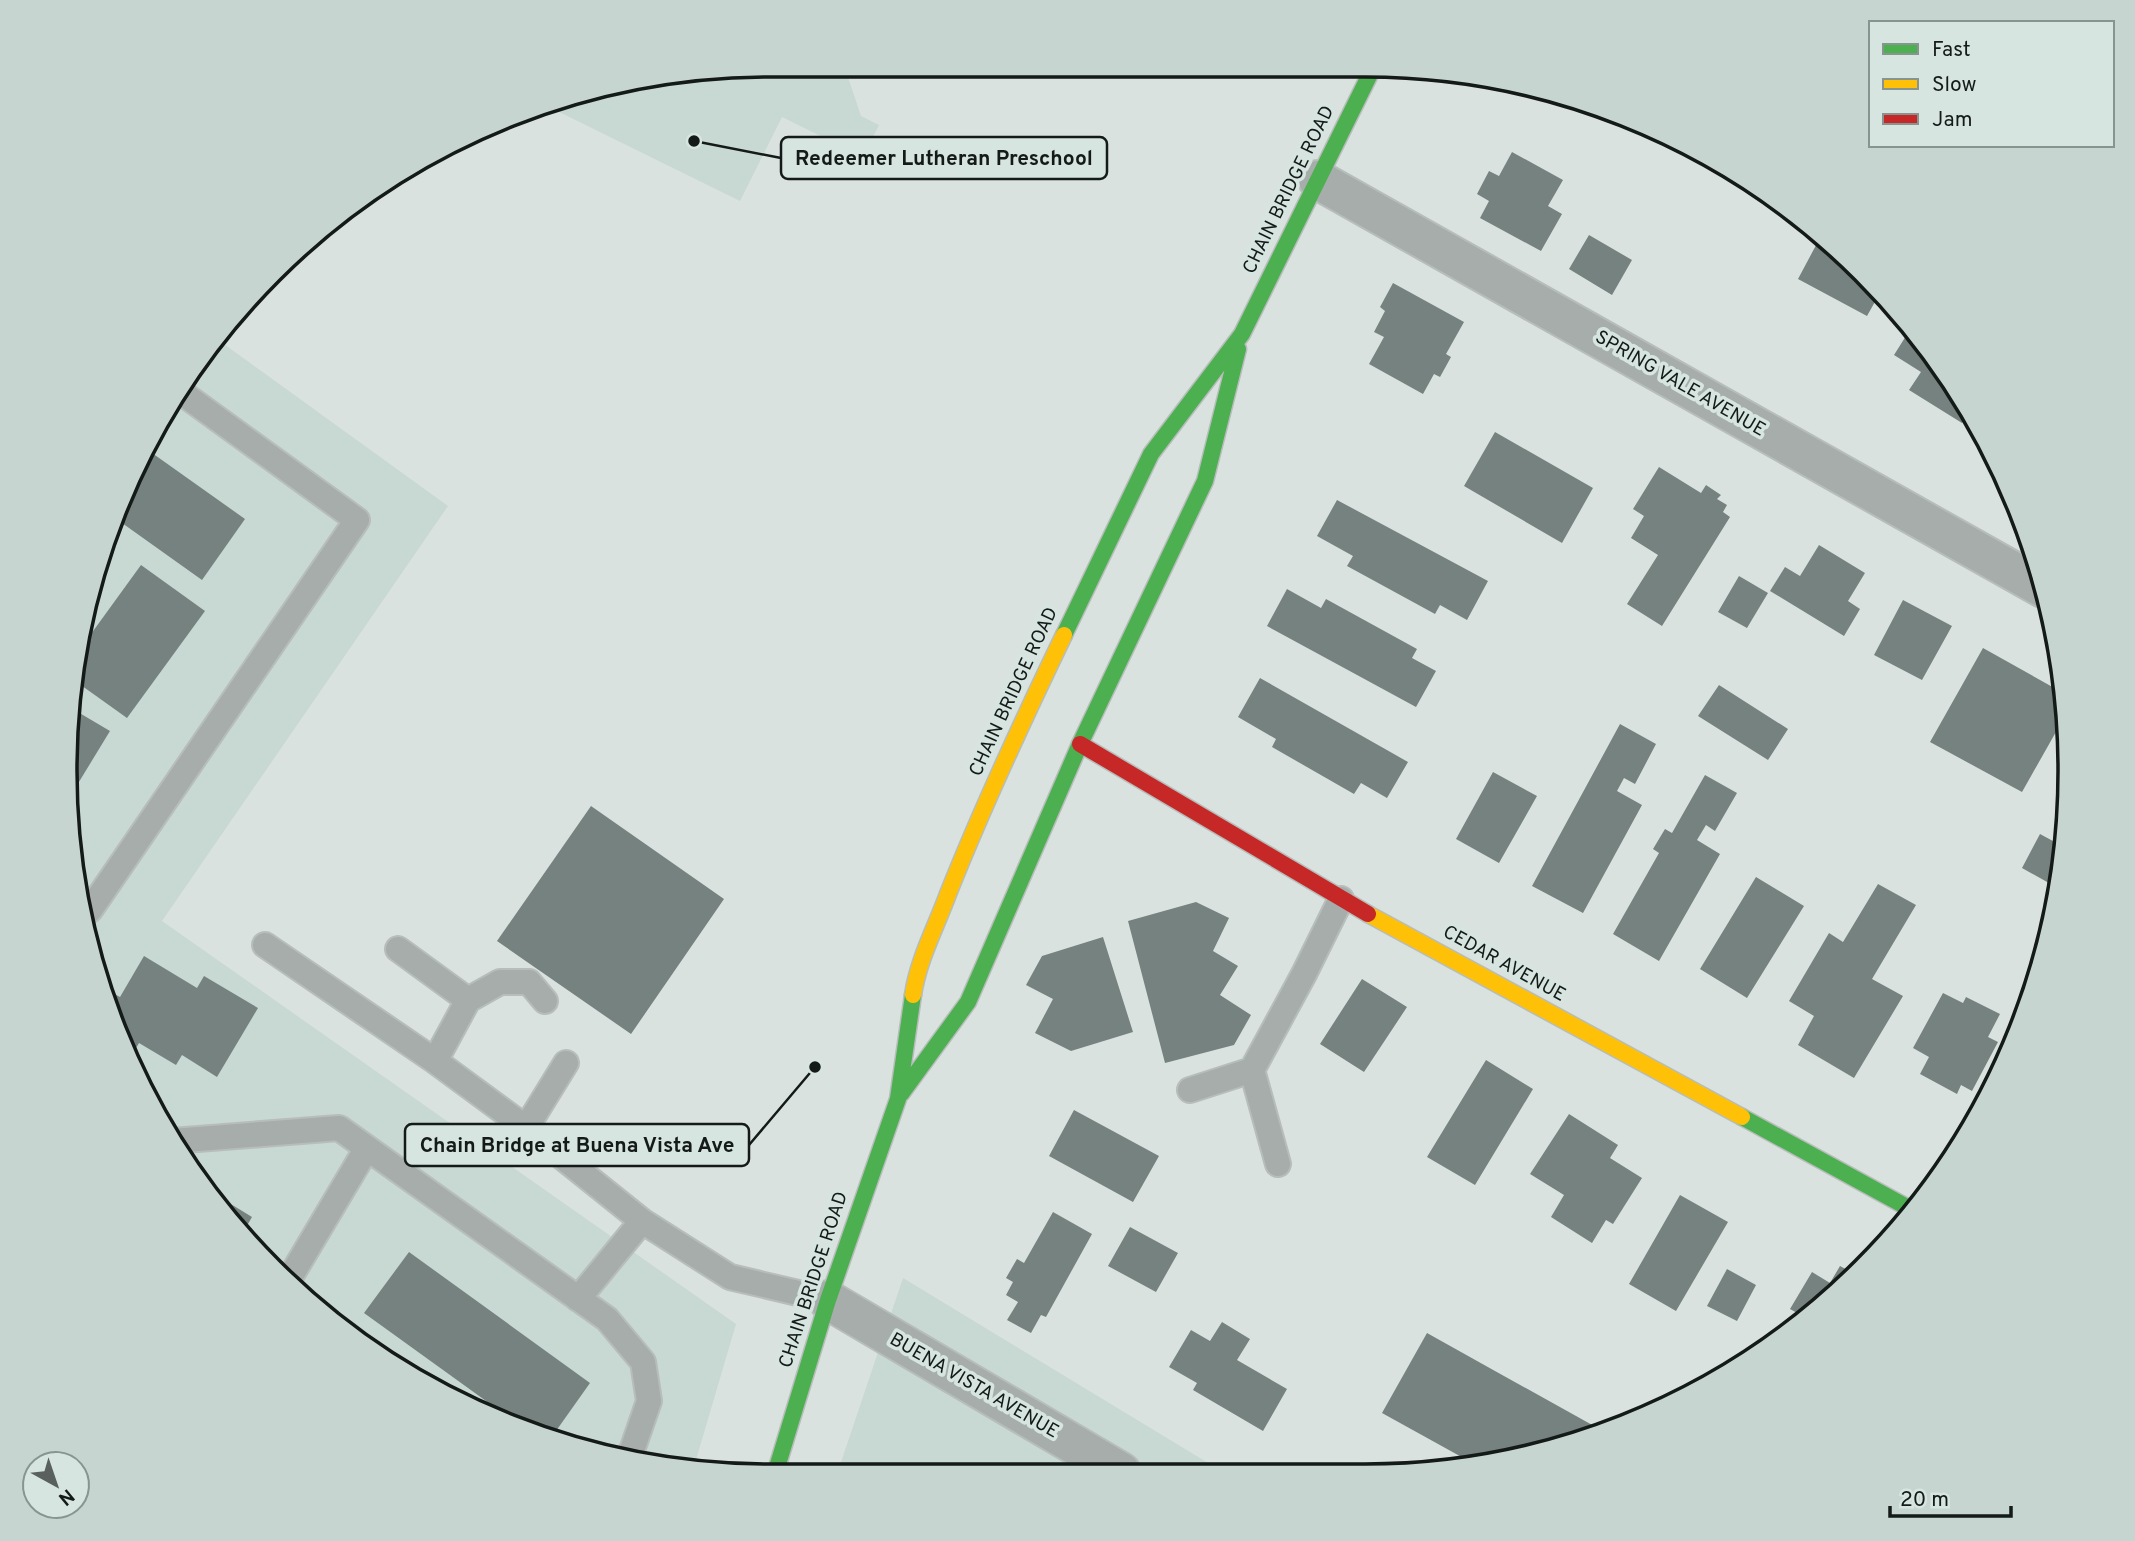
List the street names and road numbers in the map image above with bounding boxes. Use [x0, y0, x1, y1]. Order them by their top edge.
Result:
street label: CHAIN BRIDGE ROAD [1238, 102, 1340, 278]
street label: SPRING VALE AVENUE [1591, 325, 1769, 443]
street label: CHAIN BRIDGE ROAD [964, 603, 1064, 781]
street label: CEDAR AVENUE [1438, 920, 1570, 1008]
street label: CHAIN BRIDGE ROAD [774, 1189, 854, 1371]
street label: BUENA VISTA AVENUE [885, 1328, 1063, 1444]

